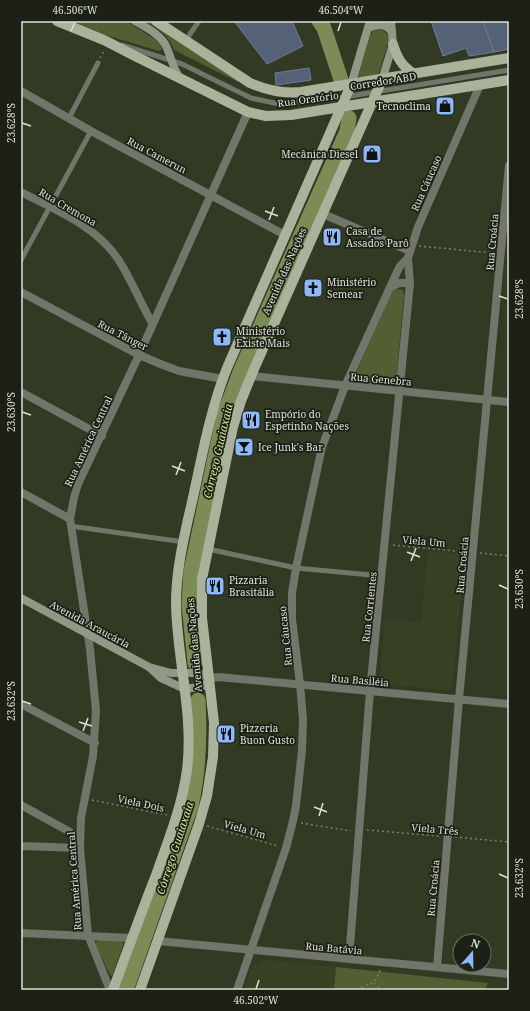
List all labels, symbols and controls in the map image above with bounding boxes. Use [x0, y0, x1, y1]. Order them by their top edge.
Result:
text: 46.506°W [53, 3, 98, 17]
text: 46.504°W [319, 3, 364, 17]
street label: Corredor ABD [349, 69, 417, 93]
street label: Rua Oratório [276, 88, 340, 110]
shop icon: Tecnoclima [434, 95, 456, 117]
place label: Tecnoclima [377, 99, 431, 113]
text: 23.628°S [4, 103, 18, 143]
street label: Rua Camerun [125, 134, 190, 177]
shop icon: Mecânica Diesel [361, 143, 383, 165]
place label: Mecânica Diesel [281, 147, 358, 161]
street label: Rua Cáucaso [407, 152, 445, 213]
street label: Rua Cremona [37, 185, 100, 229]
street label: Rua Croácia [483, 213, 501, 271]
place label: Casa de Assados Parô [346, 224, 409, 250]
street label: Avenida das Nações [258, 225, 310, 317]
restaurant icon: Casa de Assados Parô [321, 226, 343, 248]
place label: Ministério Semear [327, 275, 377, 301]
church icon: Ministério Semear [302, 277, 324, 299]
text: 23.628°S [512, 279, 526, 319]
street label: Rua Tânger [96, 316, 151, 354]
place label: Ministério Existe Mais [236, 324, 290, 350]
church icon: Ministério Existe Mais [211, 326, 233, 348]
street label: Rua Genebra [350, 369, 413, 389]
text: 23.630°S [4, 392, 18, 432]
street label: Rua América Central [61, 393, 115, 489]
water label: Córrego Guaiaxaia [199, 402, 236, 500]
place label: Empório do Espetinho Nações [265, 407, 349, 433]
restaurant icon: Empório do Espetinho Nações [240, 409, 262, 431]
bar icon: Ice Junk's Bar [233, 436, 255, 458]
place label: Ice Junk's Bar [258, 440, 323, 454]
street label: Viela Um [402, 532, 447, 550]
street label: Rua Croácia [453, 536, 471, 594]
text: 23.630°S [512, 569, 526, 609]
street label: Rua Corrientes [358, 571, 380, 643]
place label: Pizzaria Brasitália [229, 573, 275, 599]
restaurant icon: Pizzaria Brasitália [204, 575, 226, 597]
street label: Avenida Araucária [47, 597, 133, 651]
street label: Avenida das Nações [183, 597, 205, 693]
street label: Rua Cáucaso [275, 605, 295, 667]
street label: Rua Basiléia [330, 670, 390, 690]
text: 23.632°S [4, 681, 18, 721]
place label: Pizzeria Buon Gusto [240, 721, 295, 747]
restaurant icon: Pizzeria Buon Gusto [215, 723, 237, 745]
street label: Viela Dois [116, 791, 166, 815]
water label: Córrego Guaiaxaia [152, 799, 197, 896]
street label: Viela Um [222, 816, 268, 842]
street label: Viela Três [411, 820, 460, 838]
street label: Rua América Central [64, 831, 84, 931]
text: 23.632°S [512, 858, 526, 898]
street label: Rua Croácia [424, 859, 442, 917]
north arrow [452, 933, 492, 973]
text: N [469, 935, 483, 952]
street label: Rua Batávia [305, 939, 363, 957]
text: 46.502°W [234, 993, 279, 1007]

